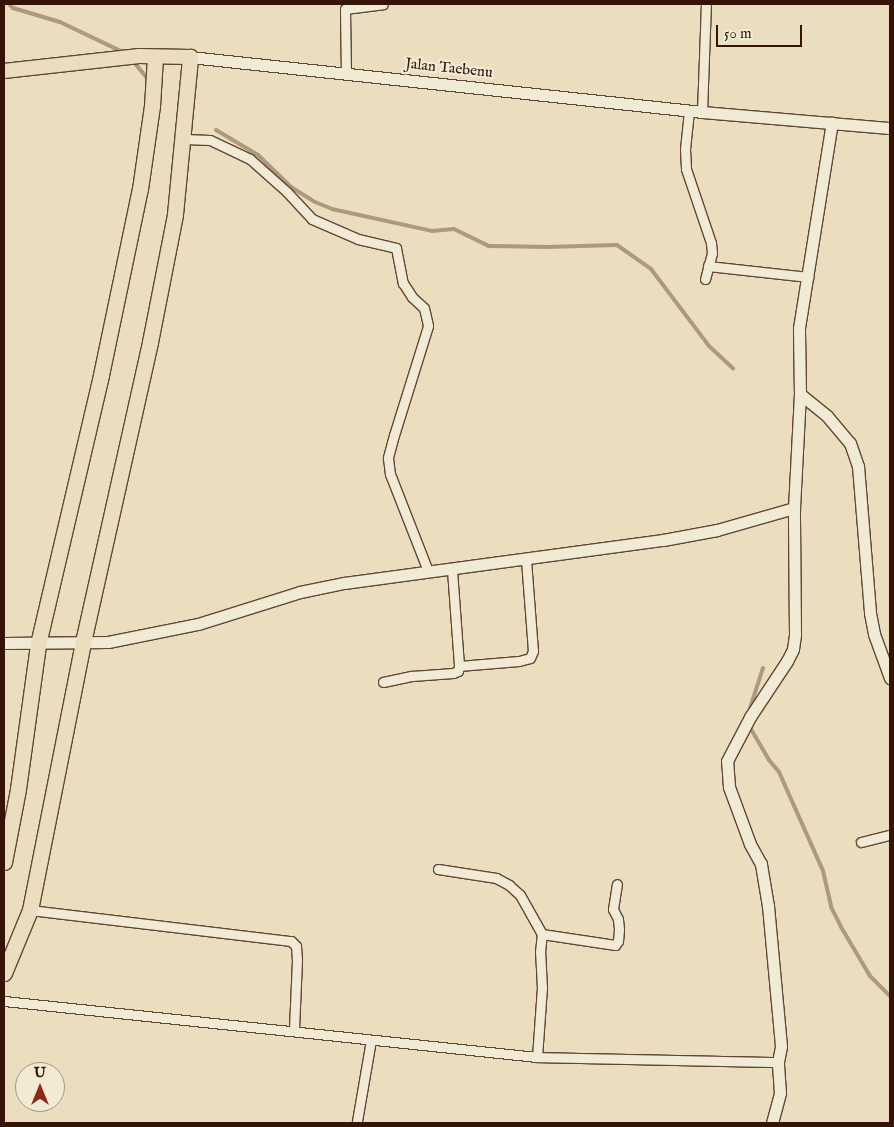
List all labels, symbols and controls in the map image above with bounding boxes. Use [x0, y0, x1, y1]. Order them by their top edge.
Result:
scale bar [719, 15, 805, 47]
text: 50 m [724, 24, 752, 43]
street label: Jalan Taebenu [404, 54, 494, 82]
north arrow [15, 1062, 65, 1112]
text: U [34, 1064, 46, 1082]

